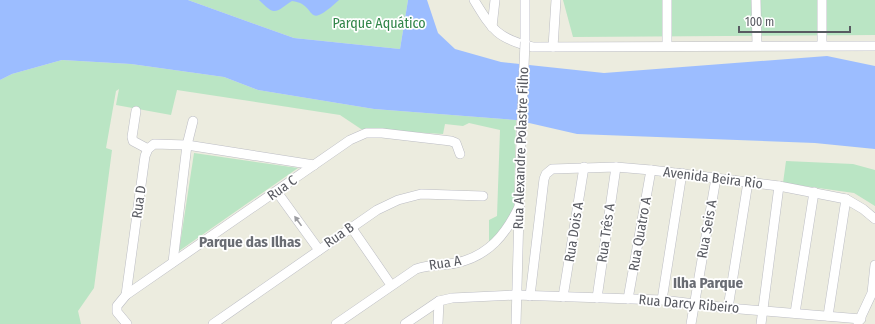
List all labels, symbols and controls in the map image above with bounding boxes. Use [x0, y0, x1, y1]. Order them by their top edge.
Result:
scale bar [739, 8, 850, 34]
park label: Parque Aquático [332, 15, 426, 32]
text: 100 m [745, 15, 774, 29]
street label: Rua Alexandre Polastre Filho [510, 66, 532, 230]
street label: Avenida Beira Rio [662, 163, 764, 193]
street label: Rua C [264, 172, 300, 204]
street label: Rua D [128, 184, 150, 220]
street label: Rua Quatro A [625, 195, 655, 272]
street label: Rua Seis A [693, 198, 721, 260]
street label: Rua Dois A [561, 200, 587, 263]
street label: Rua Três A [593, 202, 619, 264]
one-way arrow [294, 215, 302, 226]
street label: Rua B [321, 218, 358, 251]
district label: Parque das Ilhas [199, 233, 301, 251]
street label: Rua A [428, 252, 463, 274]
district label: Ilha Parque [673, 274, 743, 292]
street label: Rua Darcy Ribeiro [638, 291, 740, 317]

